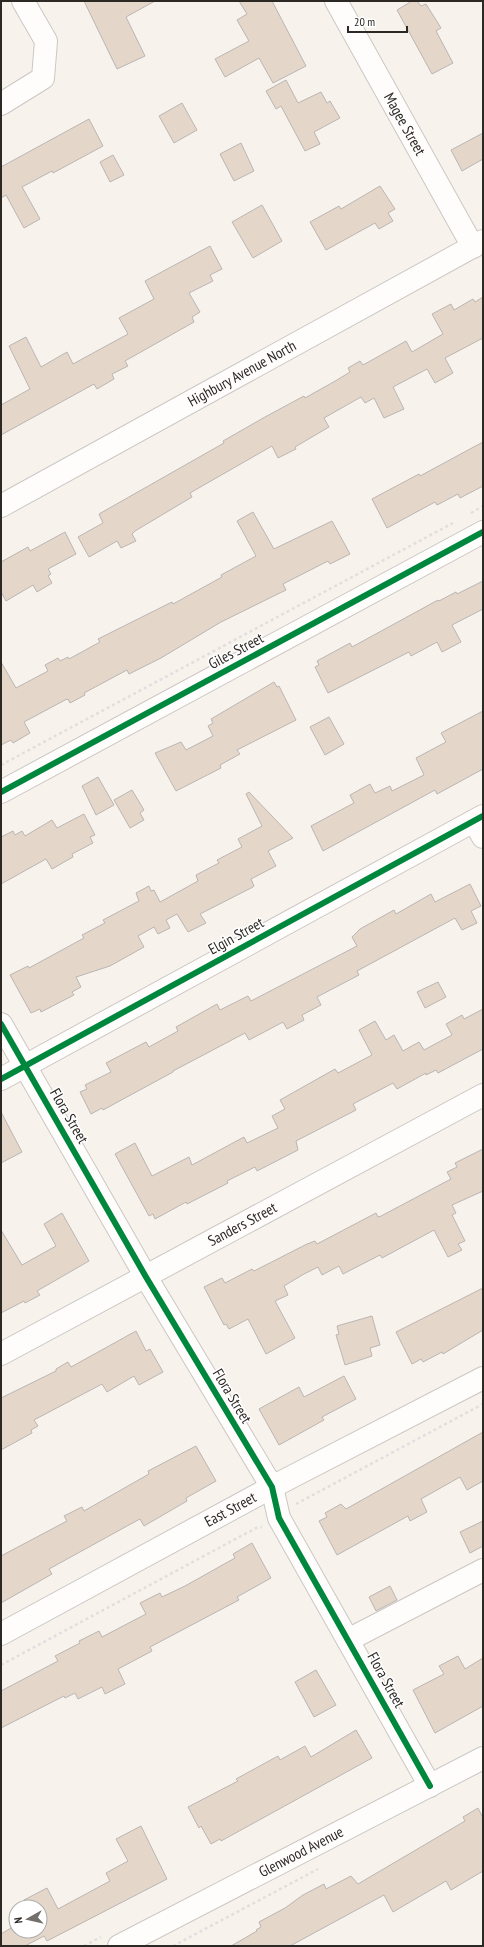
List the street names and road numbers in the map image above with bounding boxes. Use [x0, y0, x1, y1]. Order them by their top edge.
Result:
street label: Magee Street [380, 89, 430, 159]
street label: Highbury Avenue North [184, 336, 299, 410]
street label: Giles Street [205, 628, 267, 673]
street label: Elgin Street [205, 913, 267, 959]
street label: Flora Street [46, 1085, 93, 1147]
street label: Sanders Street [204, 1198, 280, 1250]
street label: Flora Street [209, 1365, 256, 1427]
street label: East Street [201, 1487, 259, 1531]
street label: Flora Street [363, 1649, 409, 1711]
street label: Glenwood Avenue [255, 1822, 346, 1881]

